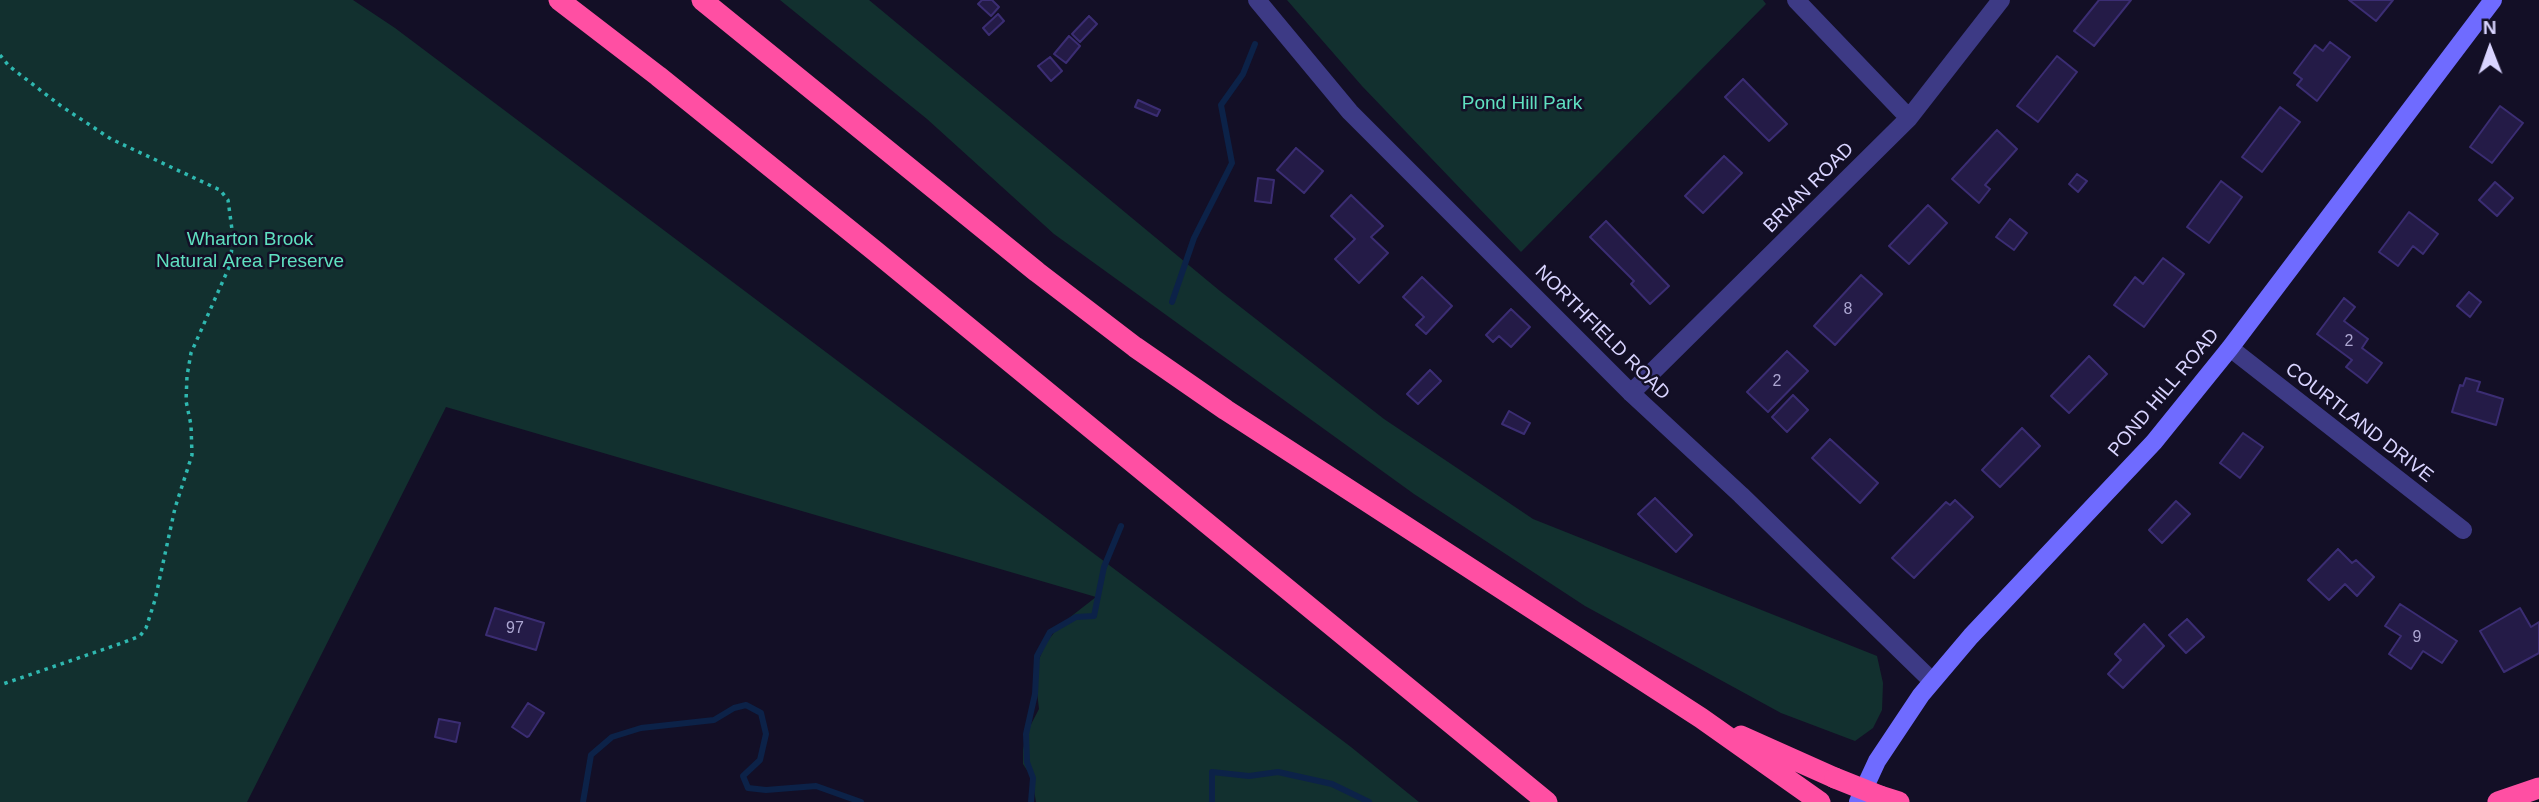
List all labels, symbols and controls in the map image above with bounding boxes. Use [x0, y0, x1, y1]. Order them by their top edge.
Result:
north arrow [2455, 14, 2525, 84]
text: N [2483, 17, 2497, 38]
park label: Pond Hill Park [1462, 93, 1582, 115]
street label: BRIAN ROAD [1759, 138, 1859, 238]
park label: Wharton Brook Natural Area Preserve [156, 229, 344, 273]
street label: NORTHFIELD ROAD [1530, 261, 1674, 405]
house number: 8 [1844, 300, 1852, 320]
street label: POND HILL ROAD [2104, 324, 2224, 462]
house number: 2 [2345, 332, 2353, 352]
street label: COURTLAND DRIVE [2281, 358, 2437, 488]
house number: 2 [1773, 372, 1781, 392]
house number: 97 [506, 619, 524, 639]
house number: 9 [2413, 628, 2421, 648]

